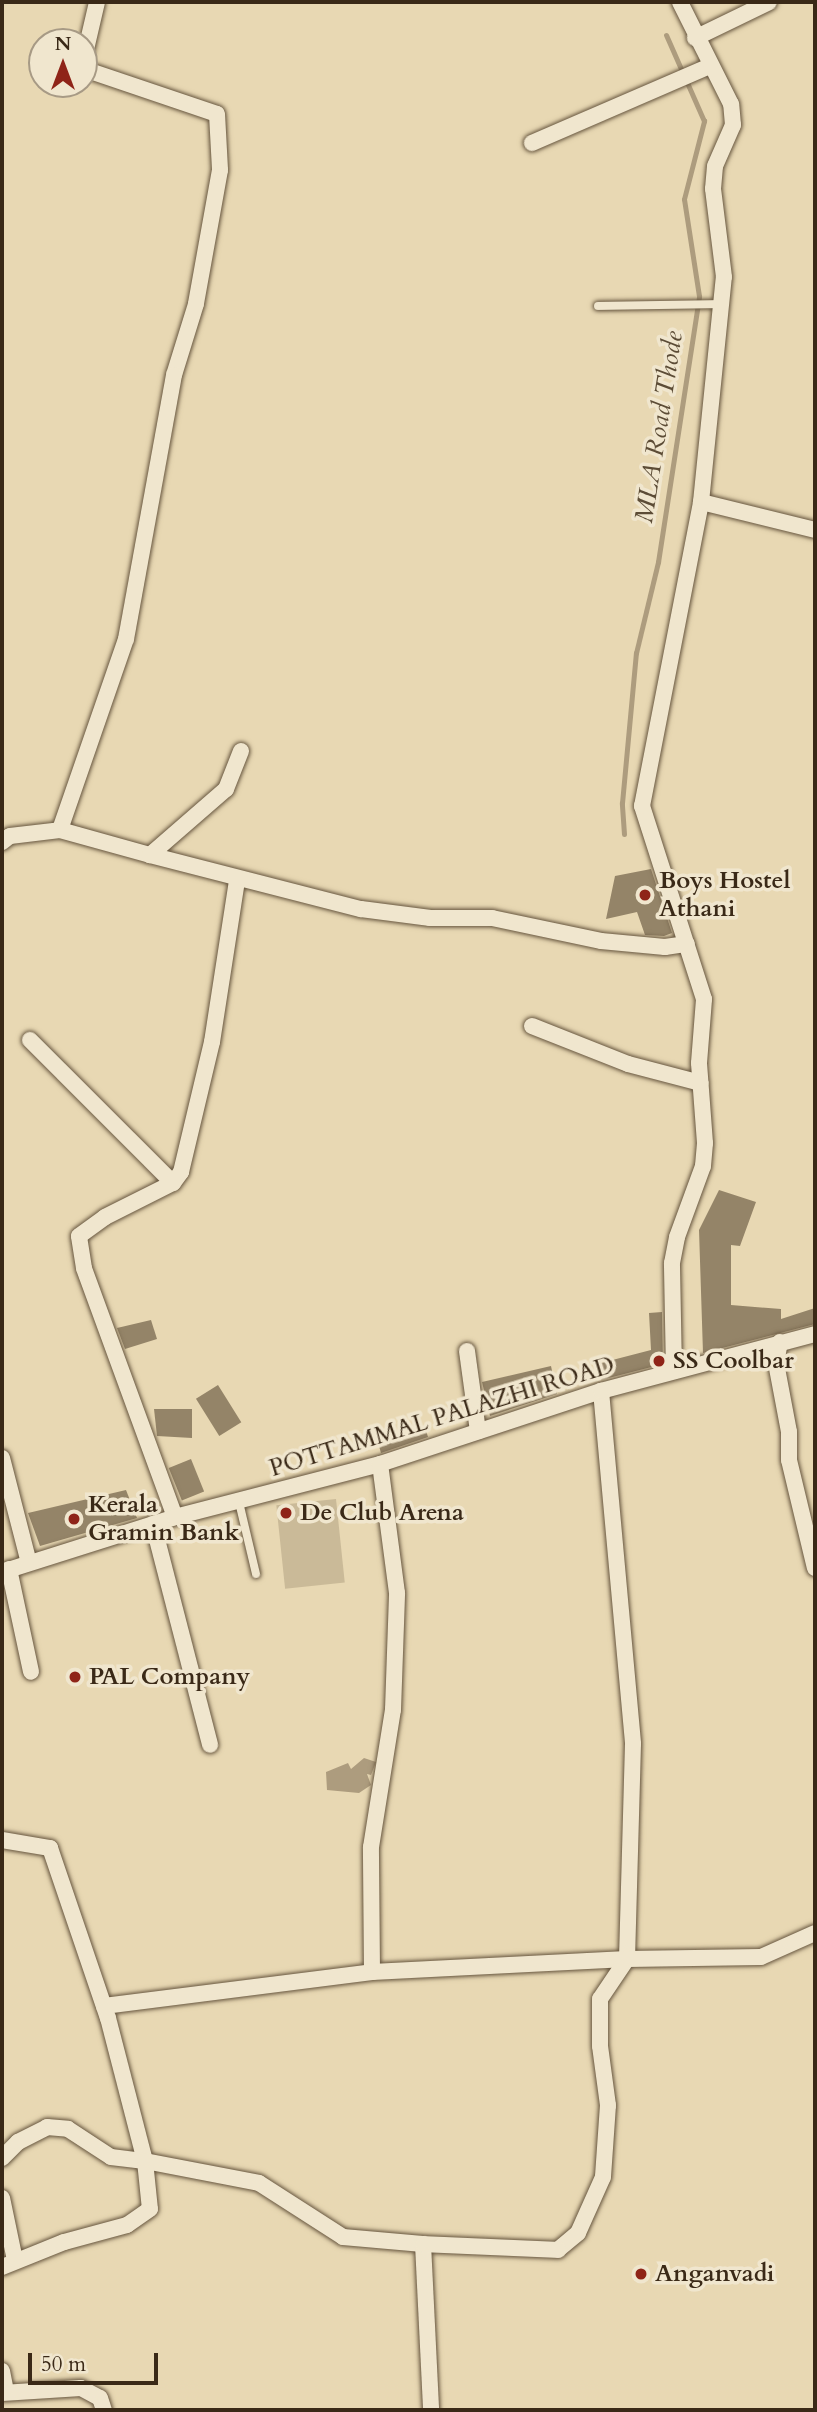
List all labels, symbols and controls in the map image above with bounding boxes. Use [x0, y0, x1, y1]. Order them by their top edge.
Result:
north arrow [28, 28, 98, 98]
text: N [55, 31, 71, 57]
water label: MLA Road Thode [628, 329, 690, 525]
place label: Boys Hostel Athani [659, 867, 790, 923]
marker: Boys Hostel Athani [637, 887, 653, 903]
place label: SS Coolbar [673, 1347, 794, 1375]
street label: POTTAMMAL PALAZHI ROAD [266, 1351, 618, 1483]
marker: SS Coolbar [651, 1353, 667, 1369]
place label: Kerala Gramin Bank [88, 1491, 239, 1547]
place label: De Club Arena [300, 1499, 464, 1527]
marker: De Club Arena [278, 1505, 294, 1521]
marker: Kerala Gramin Bank [66, 1511, 82, 1527]
place label: PAL Company [89, 1663, 250, 1691]
marker: PAL Company [67, 1669, 83, 1685]
place label: Anganvadi [655, 2260, 774, 2288]
marker: Anganvadi [633, 2266, 649, 2282]
scale bar [32, 2338, 161, 2382]
text: 50 m [41, 2350, 86, 2379]

